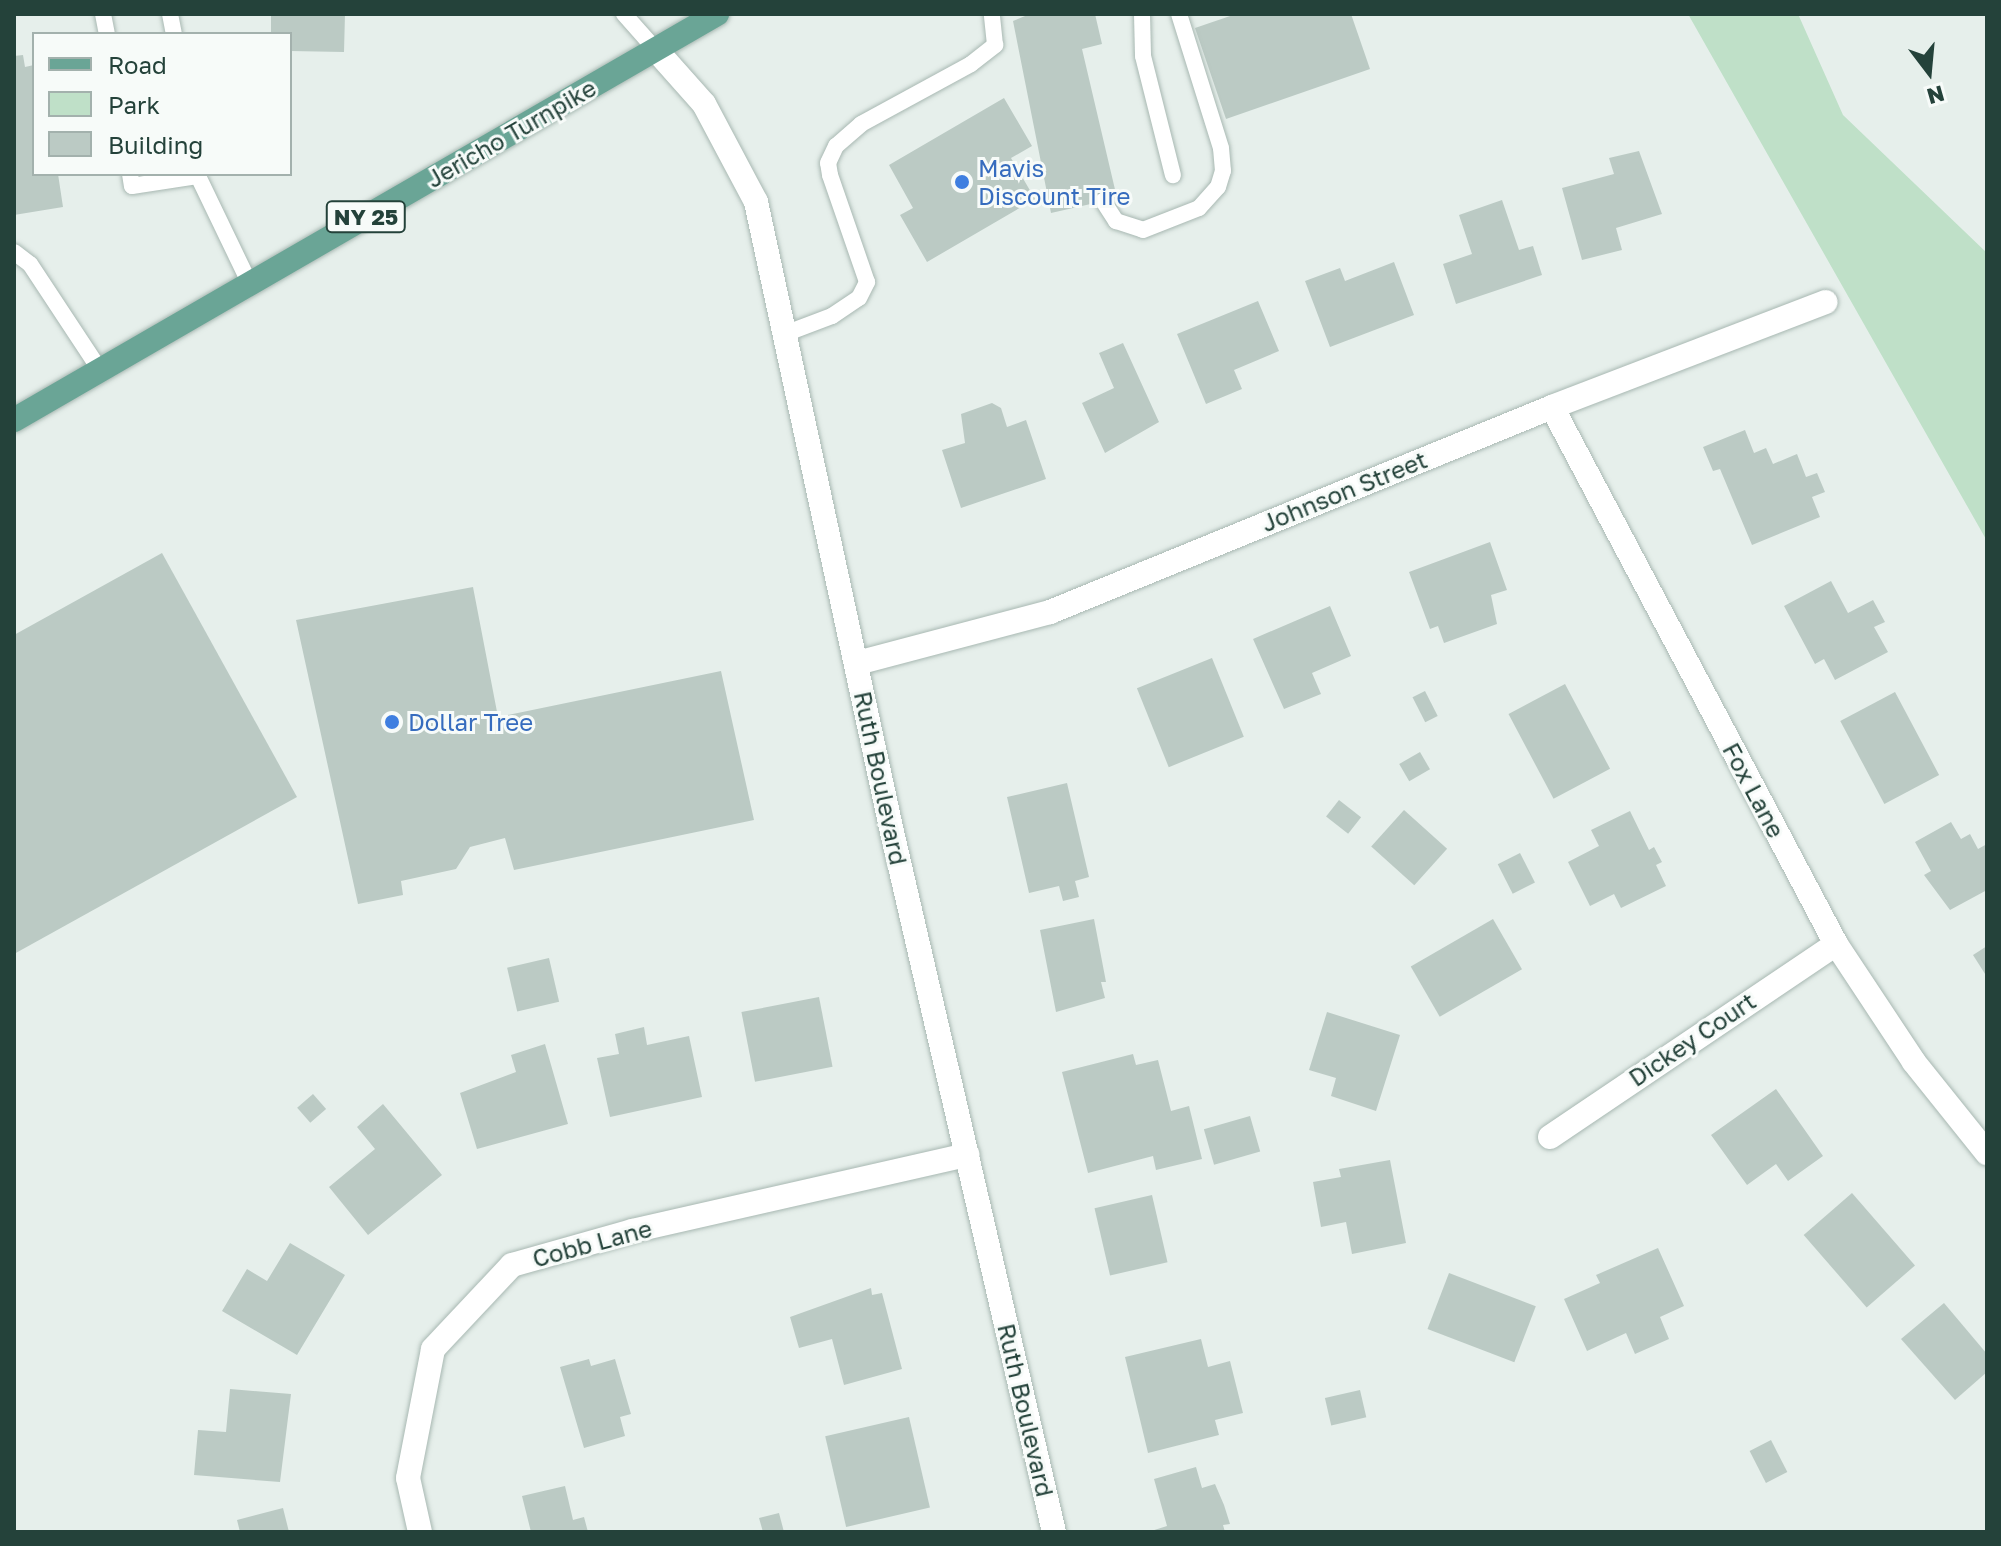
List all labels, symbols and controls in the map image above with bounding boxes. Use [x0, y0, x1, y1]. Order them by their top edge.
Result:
legend [32, 32, 292, 176]
north arrow [1889, 32, 1969, 112]
text: Road [108, 50, 167, 79]
street label: Jericho Turnpike [421, 73, 601, 193]
text: N [1924, 80, 1948, 111]
text: Park [108, 90, 160, 119]
text: Building [108, 130, 203, 159]
place label: Mavis Discount Tire [978, 154, 1130, 210]
marker: Mavis Discount Tire [953, 173, 971, 191]
road number: NY 25 [324, 199, 408, 235]
street label: Johnson Street [1257, 445, 1431, 537]
street label: Ruth Boulevard [849, 689, 913, 867]
place label: Dollar Tree [408, 708, 533, 736]
marker: Dollar Tree [383, 713, 401, 731]
street label: Fox Lane [1717, 738, 1791, 842]
street label: Dickey Court [1623, 986, 1761, 1092]
street label: Cobb Lane [529, 1213, 655, 1273]
street label: Ruth Boulevard [992, 1321, 1060, 1499]

